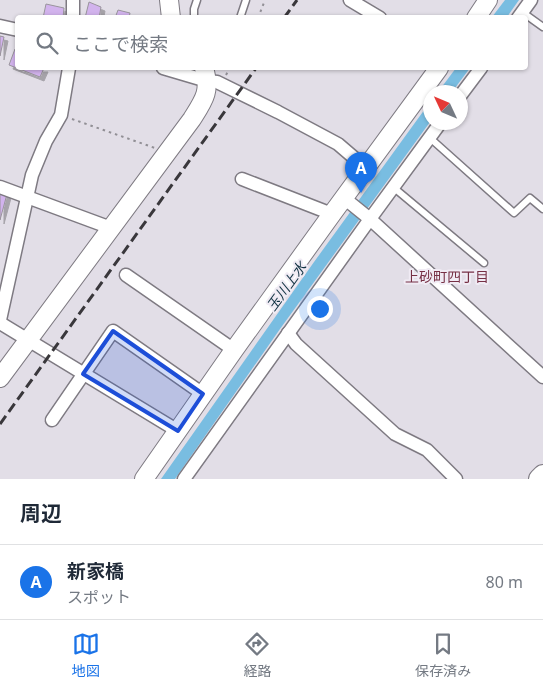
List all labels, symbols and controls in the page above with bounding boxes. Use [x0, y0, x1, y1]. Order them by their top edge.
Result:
search box [15, 15, 528, 70]
icon: search [33, 29, 61, 57]
text: ここで検索 [73, 31, 168, 57]
north arrow [423, 85, 468, 130]
pin: A [345, 152, 377, 193]
water label: 玉川上水 [262, 256, 311, 314]
district label: 上砂町四丁目 [405, 267, 489, 286]
your location [307, 296, 333, 322]
text: 周辺 [20, 499, 62, 527]
text: 新家橋 [67, 558, 124, 584]
text: A [30, 571, 42, 593]
text: 80 m [486, 571, 523, 593]
text: スポット [67, 586, 131, 608]
tab: 地図 [72, 630, 100, 680]
tab: 経路 [243, 630, 271, 680]
tab: 保存済み [415, 630, 471, 680]

